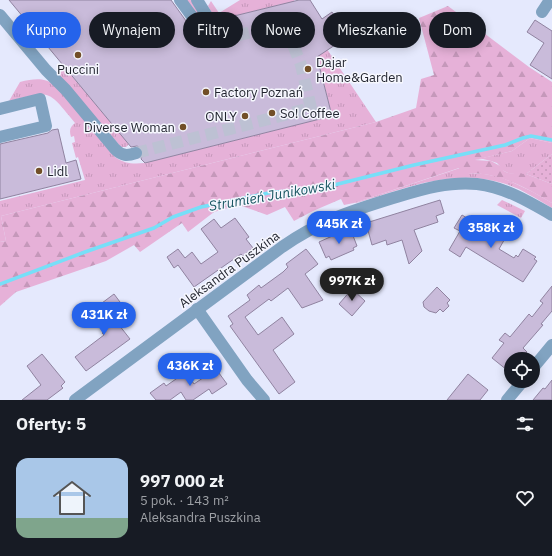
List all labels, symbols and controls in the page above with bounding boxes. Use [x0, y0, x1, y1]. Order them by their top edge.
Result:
chip: Kupno [12, 12, 81, 48]
chip: Wynajem [89, 12, 175, 48]
chip: Filtry [183, 12, 243, 48]
chip: Nowe [251, 12, 315, 48]
chip: Mieszkanie [323, 12, 421, 48]
chip: Dom [429, 12, 486, 48]
marker: Puccini [73, 50, 83, 60]
place label: Dajar Home&Garden [316, 54, 403, 86]
place label: Puccini [57, 61, 99, 78]
marker: Dajar Home&Garden [303, 64, 313, 74]
place label: Factory Poznań [214, 84, 303, 101]
marker: Factory Poznań [201, 87, 211, 97]
place label: So! Coffee [280, 105, 340, 122]
place label: ONLY [205, 108, 237, 125]
marker: So! Coffee [267, 108, 277, 118]
marker: ONLY [240, 111, 250, 121]
place label: Diverse Woman [84, 119, 175, 136]
marker: Diverse Woman [178, 122, 188, 132]
place label: Lidl [47, 163, 68, 180]
marker: Lidl [34, 166, 44, 176]
water label: Strumień Junikowski [207, 175, 337, 215]
pin: 445K zł [302, 211, 376, 245]
text: 445K zł [316, 215, 362, 232]
pin: 358K zł [454, 215, 528, 249]
text: 358K zł [468, 219, 514, 236]
street label: Aleksandra Puszkina [176, 227, 283, 312]
pin: 997K zł [315, 268, 389, 302]
text: 997K zł [329, 272, 375, 289]
pin: 431K zł [67, 302, 141, 336]
text: 431K zł [81, 306, 127, 323]
map controls [504, 352, 540, 388]
button: locate [504, 352, 540, 388]
pin: 436K zł [153, 353, 227, 387]
text: 436K zł [167, 357, 213, 374]
text: Oferty: 5 [16, 413, 86, 435]
icon: filters [514, 413, 536, 435]
text: 997 000 zł [140, 470, 223, 492]
icon: home [48, 474, 96, 522]
icon: heart [514, 487, 536, 509]
text: 5 pok. · 143 m² [140, 492, 229, 509]
text: Aleksandra Puszkina [140, 509, 261, 526]

